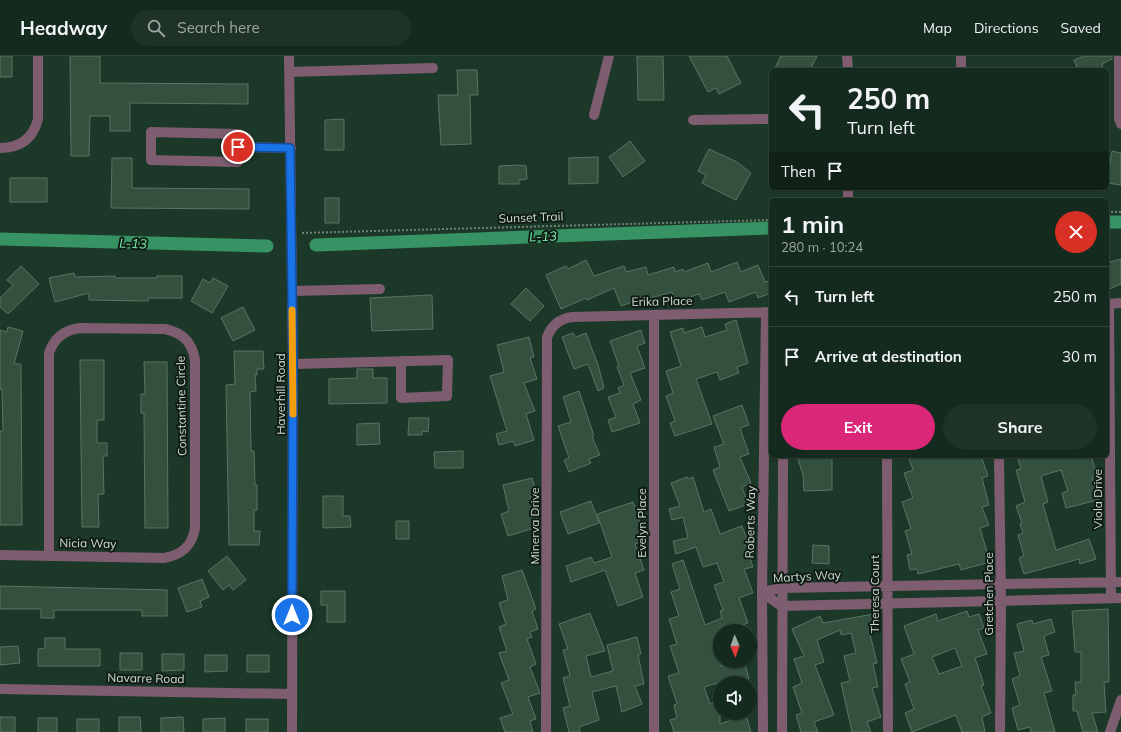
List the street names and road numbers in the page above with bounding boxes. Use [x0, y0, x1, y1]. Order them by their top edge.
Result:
street label: Sunset Trail [498, 208, 564, 226]
street label: Erika Place [631, 293, 693, 309]
street label: Haverhill Road [273, 353, 288, 435]
street label: Constantine Circle [173, 356, 189, 456]
street label: Viola Drive [1090, 469, 1105, 529]
street label: Roberts Way [742, 485, 758, 559]
street label: Minerva Drive [527, 487, 542, 565]
street label: Evelyn Place [634, 488, 649, 558]
street label: Nicia Way [59, 535, 117, 551]
street label: Gretchen Place [981, 552, 996, 636]
street label: Theresa Court [867, 555, 882, 633]
street label: Martys Way [773, 567, 842, 585]
street label: Navarre Road [107, 670, 185, 686]

